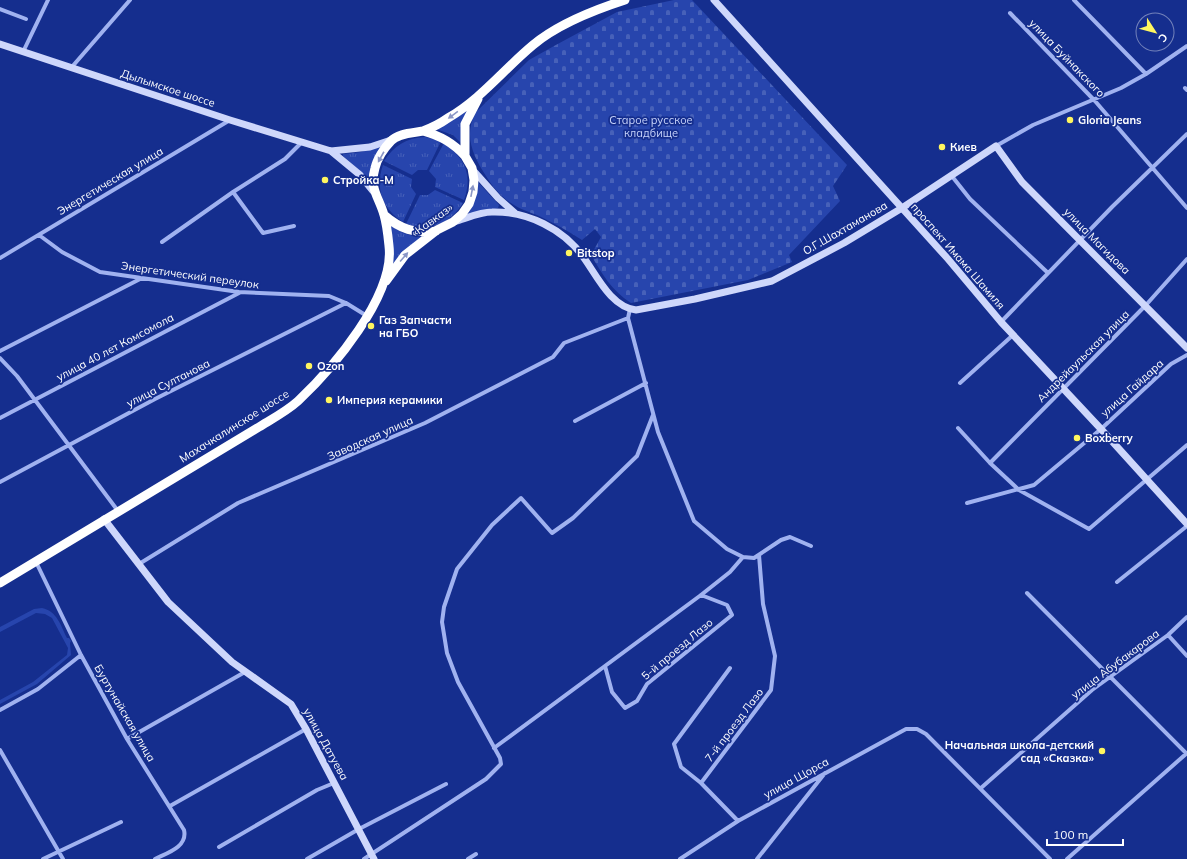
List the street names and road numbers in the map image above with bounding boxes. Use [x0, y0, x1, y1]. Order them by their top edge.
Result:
street label: улица Буйнакского [1026, 16, 1108, 100]
street label: Дылымское шоссе [119, 66, 217, 110]
street label: Энергетическая улица [55, 144, 165, 218]
street label: О.Г.Шахтаманова [800, 198, 890, 258]
street label: «Кавказ» [408, 200, 456, 240]
street label: проспект Имама Шамиля [908, 200, 1008, 312]
street label: улица Магидова [1061, 205, 1133, 277]
street label: Энергетический переулок [120, 258, 260, 292]
street label: Андрейаульская улица [1034, 307, 1132, 405]
street label: улица 40 лет Комсомола [54, 310, 176, 384]
street label: улица Султанова [124, 356, 212, 410]
street label: улица Гайдара [1098, 356, 1166, 420]
street label: Махачкалинское шоссе [177, 387, 291, 465]
street label: Заводская улица [325, 413, 415, 463]
street label: 5-й проезд Лазо [638, 615, 716, 683]
street label: улица Абубакарова [1068, 626, 1162, 702]
street label: Буртунайская улица [91, 662, 159, 764]
street label: 7-й проезд Лазо [702, 685, 766, 765]
street label: улица Датуева [300, 705, 352, 783]
street label: улица Щорса [761, 754, 831, 802]

